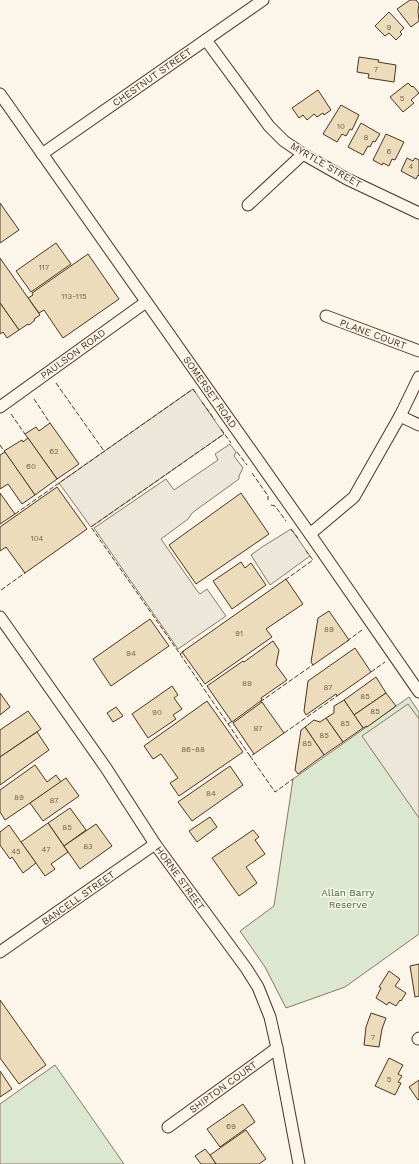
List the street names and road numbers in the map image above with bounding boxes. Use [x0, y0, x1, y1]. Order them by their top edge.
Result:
street label: CHESTNUT STREET [110, 46, 194, 108]
street label: MYRTLE STREET [289, 140, 363, 190]
street label: PLANE COURT [338, 317, 408, 351]
street label: PAULSON ROAD [38, 327, 108, 381]
street label: SOMERSET ROAD [181, 354, 239, 430]
street label: HORNE STREET [153, 844, 207, 912]
street label: BANCELL STREET [39, 869, 117, 927]
street label: SHIPTON COURT [187, 1059, 259, 1115]

